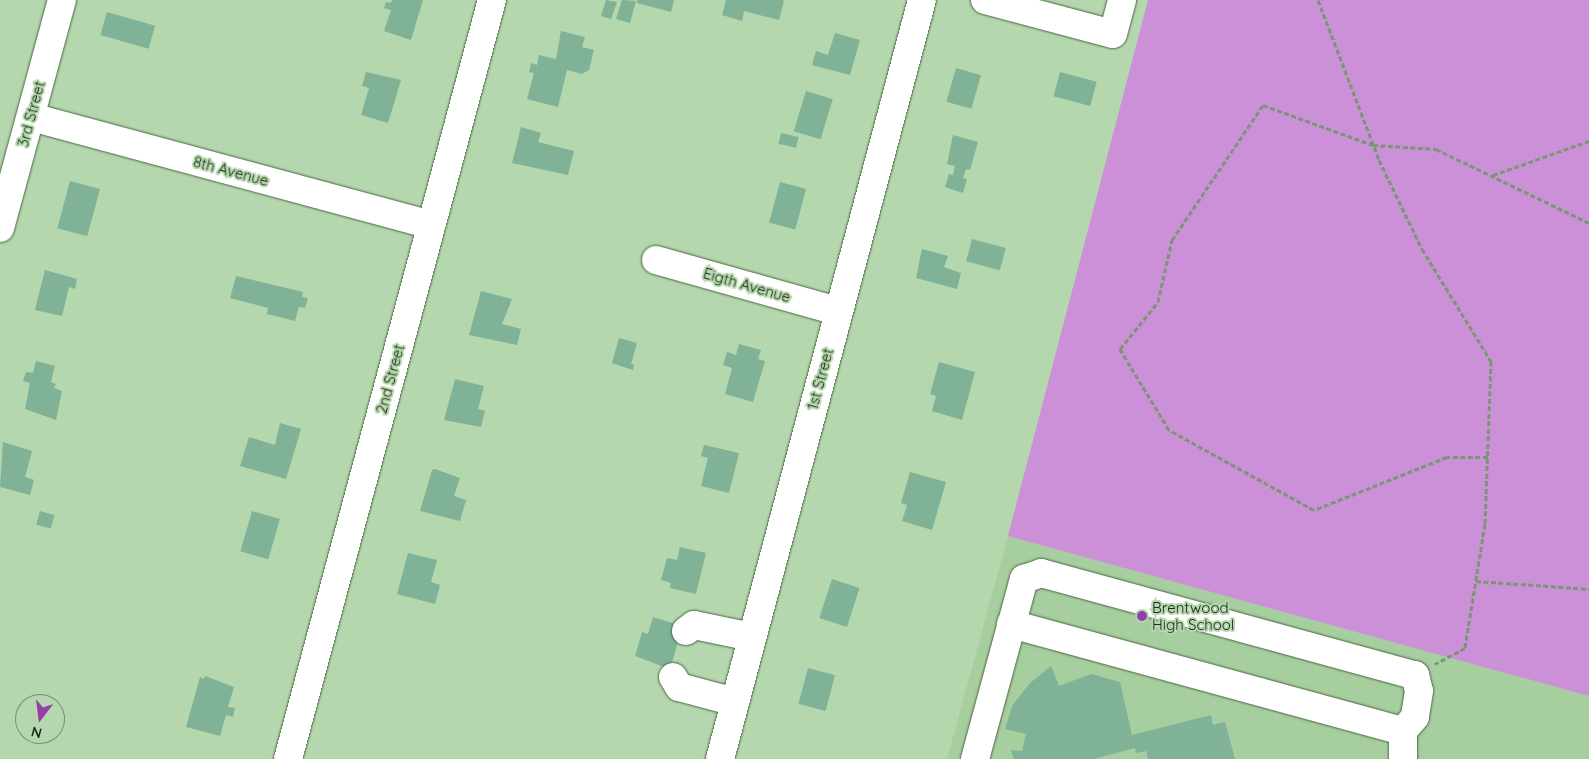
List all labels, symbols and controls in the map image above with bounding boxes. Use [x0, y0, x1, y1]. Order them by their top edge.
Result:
street label: 3rd Street [14, 79, 48, 149]
street label: 8th Avenue [191, 152, 271, 190]
street label: Eigth Avenue [701, 264, 793, 306]
street label: 2nd Street [372, 342, 408, 416]
street label: 1st Street [803, 346, 837, 412]
place label: Brentwood High School [1152, 598, 1234, 633]
marker: Brentwood High School [1136, 610, 1148, 622]
north arrow [15, 694, 65, 744]
text: N [29, 722, 44, 743]

